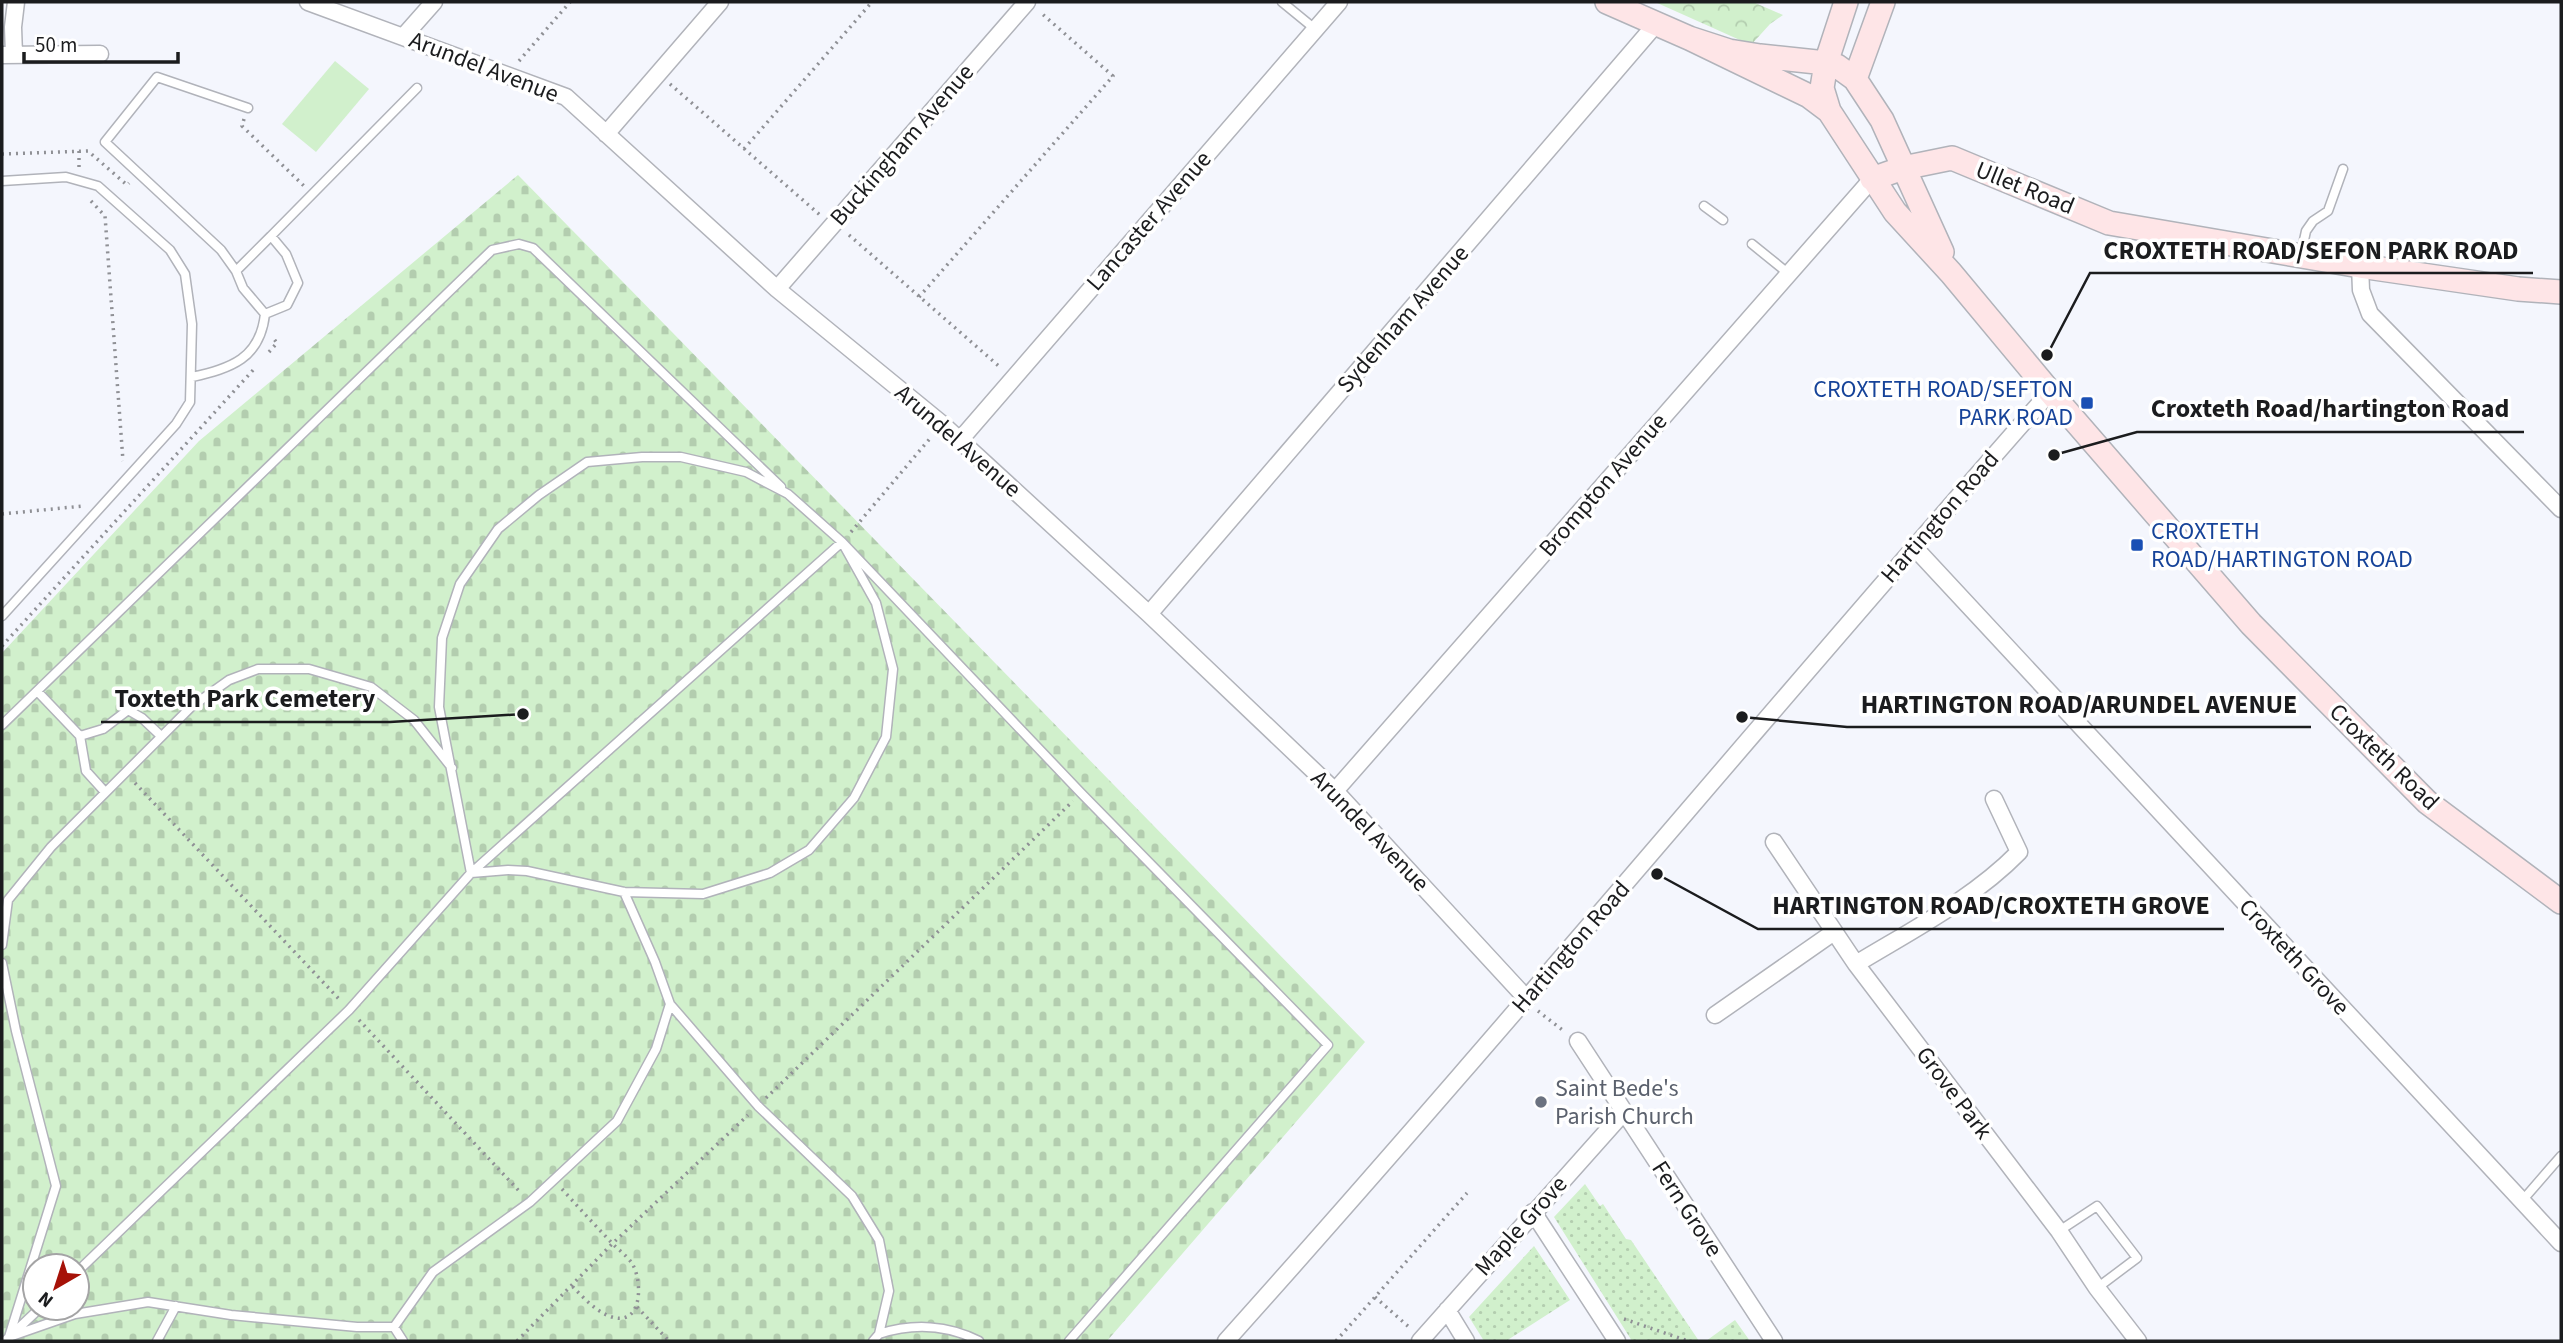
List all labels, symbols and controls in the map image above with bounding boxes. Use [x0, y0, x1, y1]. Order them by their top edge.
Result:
scale bar [24, 21, 178, 65]
street label: Arundel Avenue [404, 22, 564, 112]
text: 50 m [35, 30, 77, 60]
street label: Buckingham Avenue [822, 56, 982, 234]
street label: Lancaster Avenue [1078, 143, 1220, 299]
street label: Ullet Road [1970, 152, 2080, 224]
callout: CROXTETH ROAD/SEFON PARK ROAD [2090, 226, 2533, 273]
text: CROXTETH ROAD/SEFON PARK ROAD [2103, 232, 2519, 269]
street label: Sydenham Avenue [1329, 237, 1477, 401]
place label: CROXTETH ROAD/SEFTON PARK ROAD [1813, 372, 2073, 435]
street label: Arundel Avenue [887, 376, 1029, 506]
callout: Croxteth Road/hartington Road [2137, 385, 2524, 432]
text: Croxteth Road/hartington Road [2151, 390, 2509, 427]
marker: CROXTETH ROAD/SEFTON PARK ROAD [2079, 395, 2095, 411]
street label: Brompton Avenue [1531, 405, 1675, 565]
street label: Hartington Road [1872, 443, 2008, 591]
place label: CROXTETH ROAD/HARTINGTON ROAD [2151, 514, 2413, 577]
marker: CROXTETH ROAD/HARTINGTON ROAD [2129, 537, 2145, 553]
callout: Toxteth Park Cemetery [101, 675, 390, 722]
text: Toxteth Park Cemetery [115, 680, 376, 717]
callout: HARTINGTON ROAD/ARUNDEL AVENUE [1847, 680, 2311, 727]
text: HARTINGTON ROAD/ARUNDEL AVENUE [1861, 686, 2297, 723]
street label: Croxteth Road [2321, 695, 2447, 819]
street label: Arundel Avenue [1303, 762, 1437, 900]
street label: Hartington Road [1503, 873, 1639, 1021]
callout: HARTINGTON ROAD/CROXTETH GROVE [1758, 882, 2224, 929]
text: HARTINGTON ROAD/CROXTETH GROVE [1772, 887, 2210, 924]
street label: Croxteth Grove [2230, 891, 2358, 1023]
street label: Grove Park [1907, 1039, 2001, 1147]
place label: Saint Bede's Parish Church [1555, 1071, 1694, 1134]
marker: Saint Bede's Parish Church [1533, 1094, 1549, 1110]
street label: Fern Grove [1643, 1154, 1731, 1264]
street label: Maple Grove [1466, 1168, 1576, 1284]
north arrow [21, 1252, 91, 1322]
text: N [33, 1285, 60, 1314]

